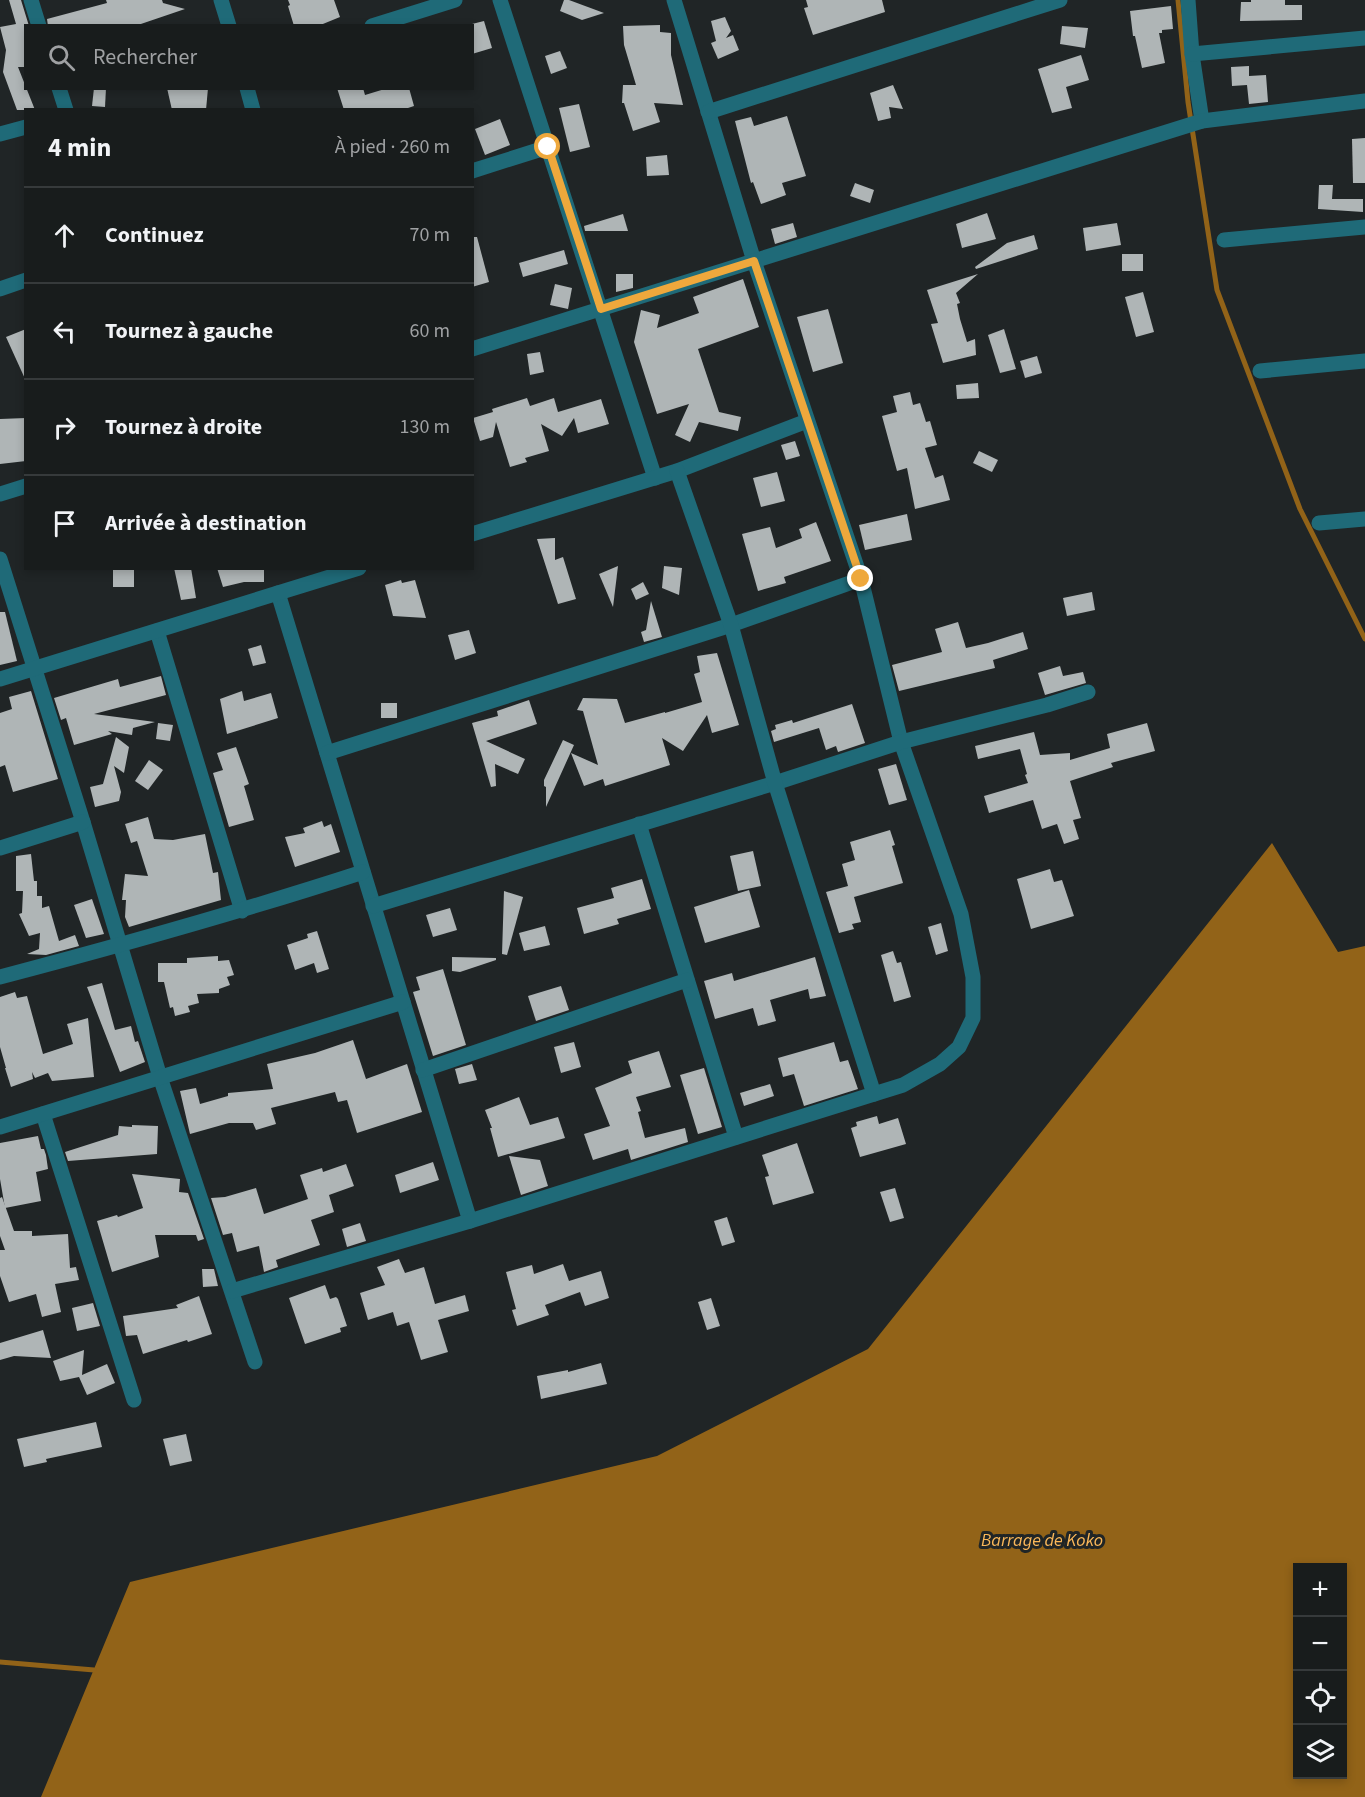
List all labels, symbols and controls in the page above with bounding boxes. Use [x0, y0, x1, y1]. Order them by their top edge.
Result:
search box [24, 24, 474, 90]
icon: search [45, 41, 78, 74]
text: Rechercher [93, 41, 197, 73]
text: 4 min [48, 129, 111, 166]
text: À pied · 260 m [335, 133, 450, 161]
route start [534, 133, 560, 159]
icon: ahead [48, 219, 81, 252]
text: Continuez [105, 219, 204, 251]
text: 70 m [410, 221, 450, 249]
icon: left [48, 315, 81, 348]
text: Tournez à gauche [105, 315, 273, 347]
text: 60 m [410, 317, 450, 345]
icon: right [48, 411, 81, 444]
text: Tournez à droite [105, 411, 262, 443]
text: 130 m [400, 413, 450, 441]
icon: arrive [48, 507, 81, 540]
text: Arrivée à destination [105, 507, 307, 539]
route end [847, 565, 873, 591]
water label: Barrage de Koko [981, 1528, 1103, 1553]
map controls [1293, 1563, 1347, 1779]
button: + [1293, 1563, 1347, 1617]
button: − [1293, 1617, 1347, 1671]
button: locate [1293, 1671, 1347, 1725]
button: layers [1293, 1725, 1347, 1779]

